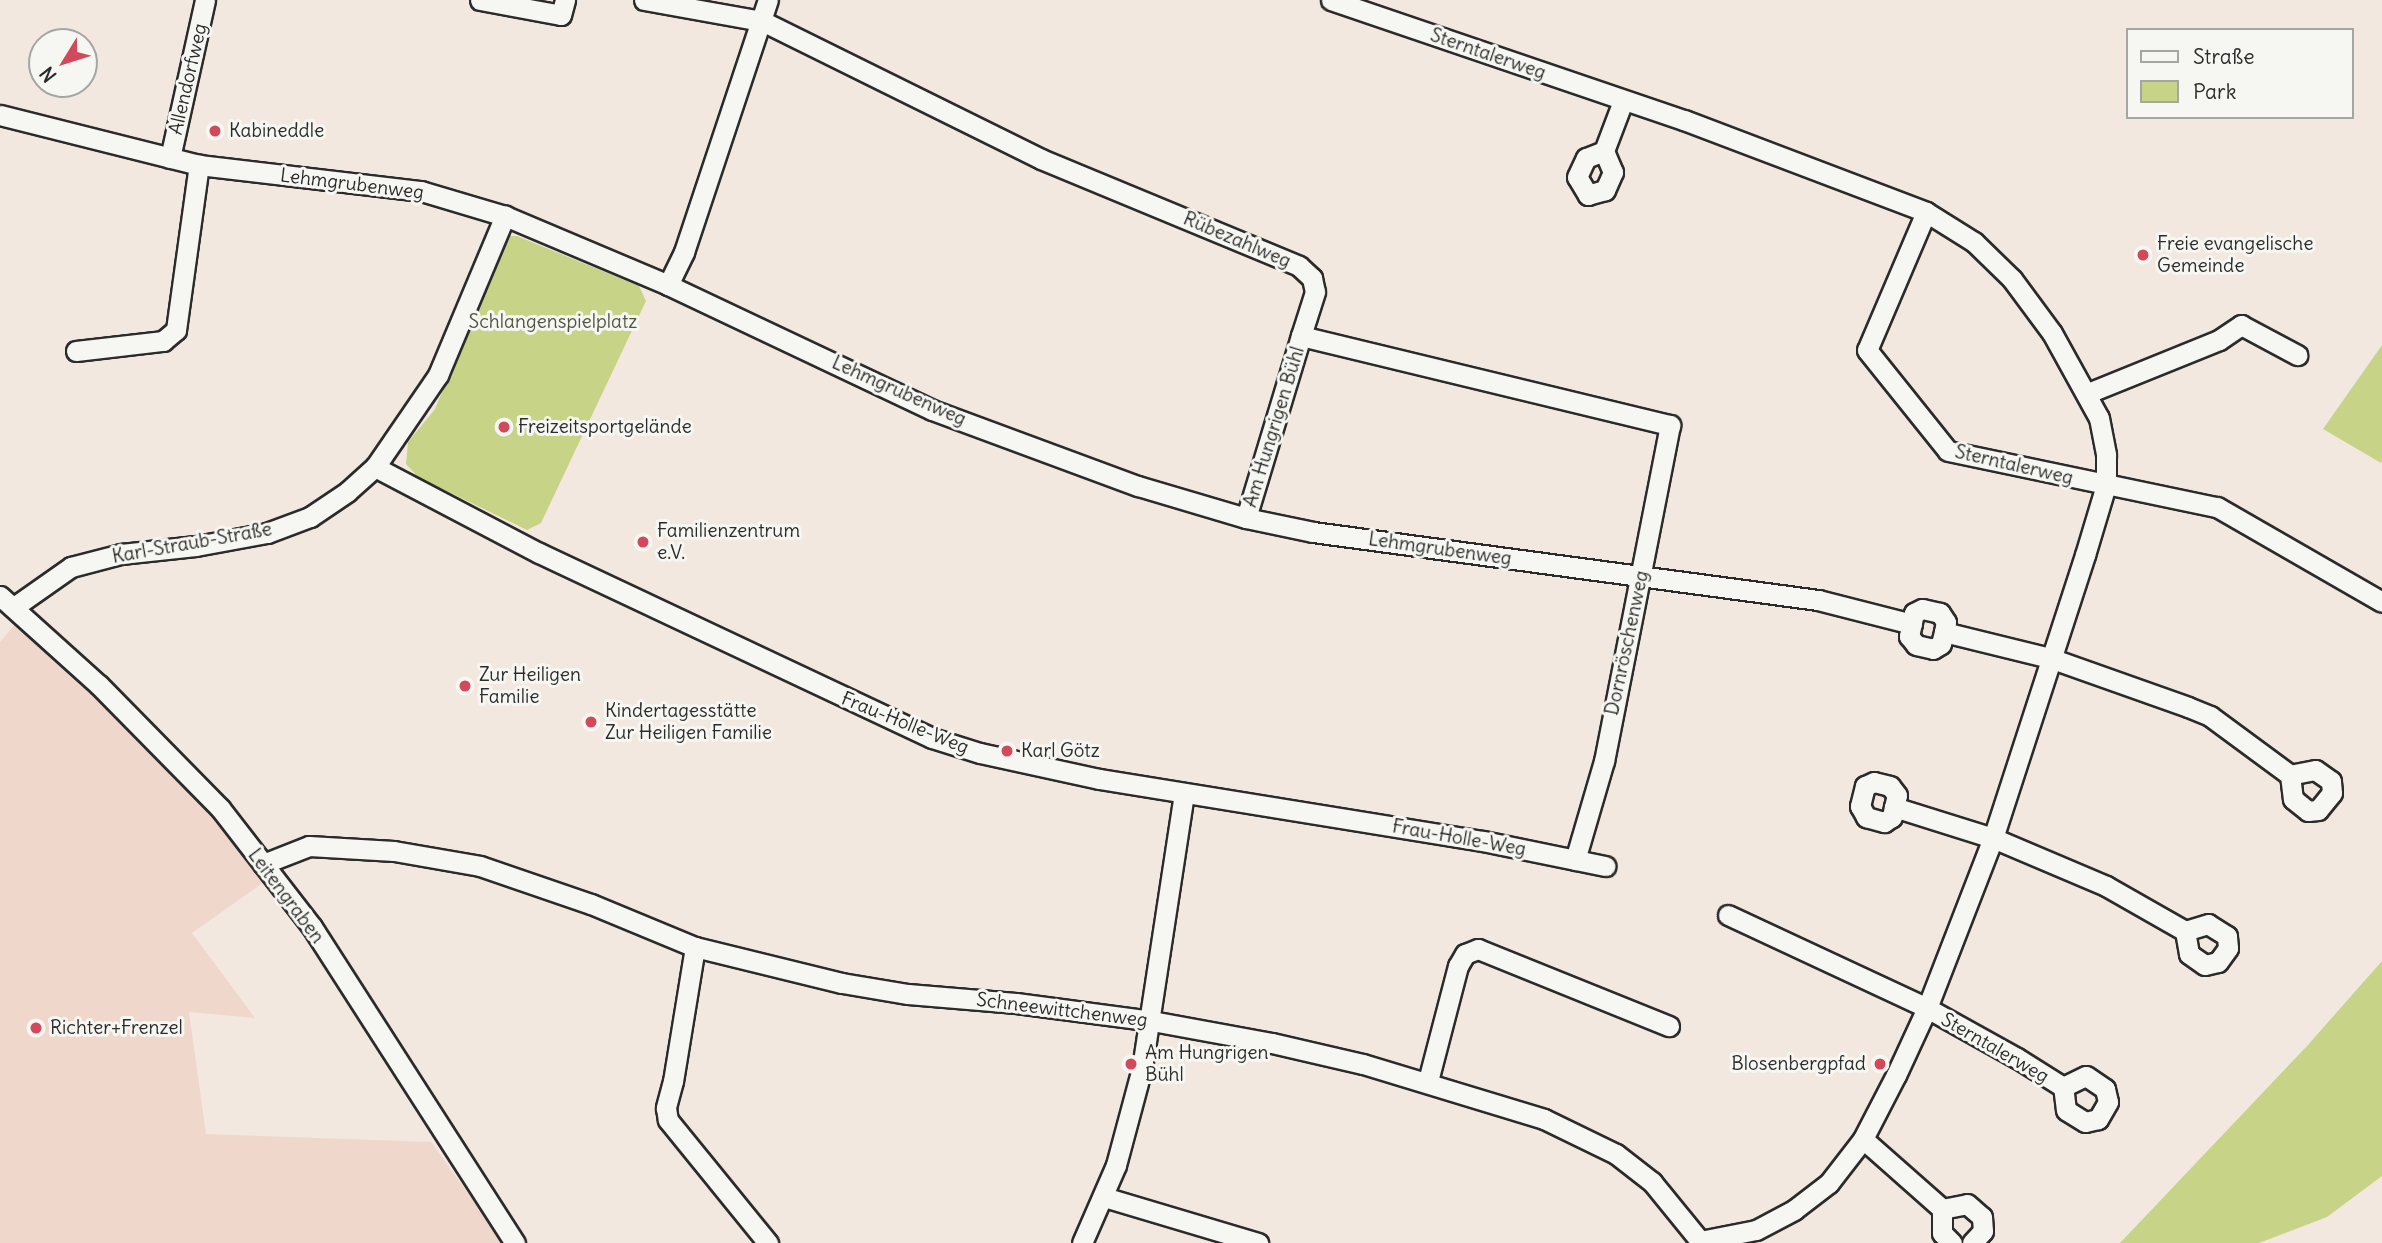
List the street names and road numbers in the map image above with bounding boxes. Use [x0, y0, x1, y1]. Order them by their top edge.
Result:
street label: Allendorfweg [164, 21, 212, 137]
street label: Sterntalerweg [1427, 24, 1549, 84]
street label: Lehmgrubenweg [279, 164, 425, 204]
street label: Rübezahlweg [1180, 207, 1294, 273]
street label: Am Hungrigen Bühl [1239, 344, 1309, 510]
street label: Lehmgrubenweg [828, 351, 970, 431]
street label: Sterntalerweg [1953, 440, 2075, 490]
street label: Karl-Straub-Straße [110, 518, 274, 568]
street label: Lehmgrubenweg [1367, 528, 1513, 570]
street label: Dornröschenweg [1601, 569, 1653, 717]
street label: Frau-Holle-Weg [838, 687, 972, 759]
street label: Frau-Holle-Weg [1390, 815, 1528, 861]
street label: Leitengraben [243, 844, 329, 948]
street label: Schneewittchenweg [975, 988, 1149, 1032]
street label: Sterntalerweg [1937, 1008, 2053, 1088]

